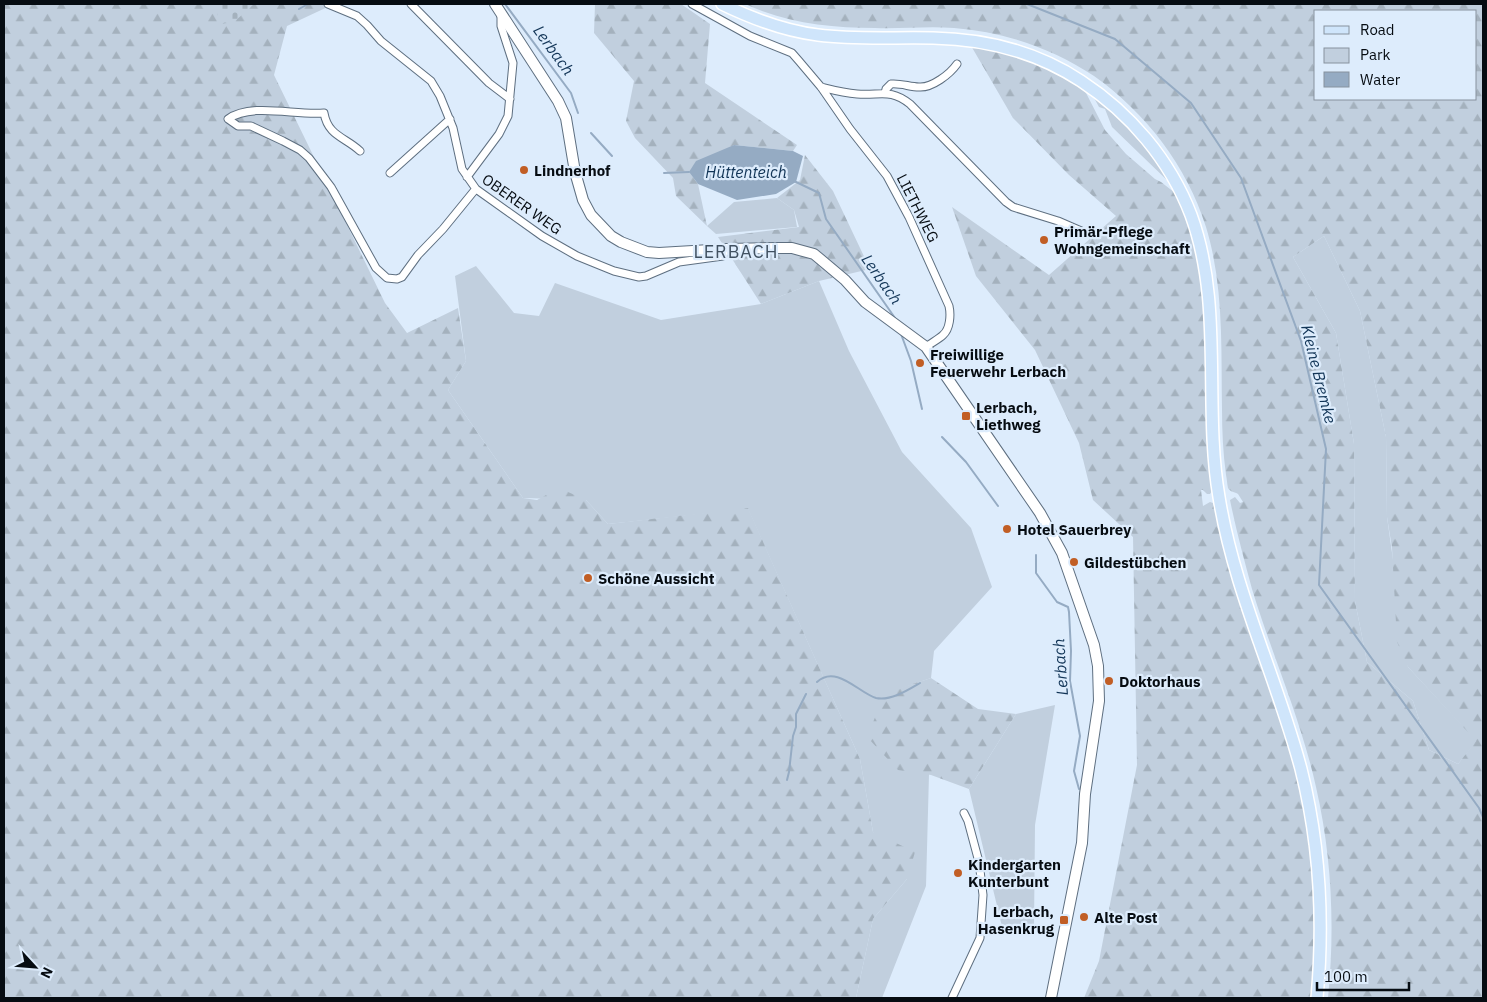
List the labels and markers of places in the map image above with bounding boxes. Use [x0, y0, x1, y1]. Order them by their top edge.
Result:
place label: Lindnerhof [534, 161, 611, 180]
marker: Lindnerhof [518, 164, 530, 176]
place label: Primär-Pflege Wohngemeinschaft [1054, 222, 1190, 258]
marker: Primär-Pflege Wohngemeinschaft [1038, 234, 1050, 246]
place label: Freiwillige Feuerwehr Lerbach [930, 345, 1066, 381]
marker: Freiwillige Feuerwehr Lerbach [914, 357, 926, 369]
place label: Lerbach, Liethweg [976, 398, 1041, 434]
marker: Lerbach, Liethweg [960, 410, 972, 422]
place label: Hotel Sauerbrey [1017, 520, 1131, 539]
marker: Hotel Sauerbrey [1001, 523, 1013, 535]
place label: Gildestübchen [1084, 553, 1186, 572]
marker: Gildestübchen [1068, 556, 1080, 568]
place label: Schöne Aussicht [598, 569, 715, 588]
marker: Schöne Aussicht [582, 572, 594, 584]
place label: Doktorhaus [1119, 672, 1201, 691]
marker: Doktorhaus [1103, 675, 1115, 687]
place label: Kindergarten Kunterbunt [968, 855, 1061, 891]
marker: Kindergarten Kunterbunt [952, 867, 964, 879]
place label: Lerbach, Hasenkrug [978, 902, 1055, 938]
place label: Alte Post [1094, 908, 1158, 927]
marker: Alte Post [1078, 911, 1090, 923]
marker: Lerbach, Hasenkrug [1058, 914, 1070, 926]

